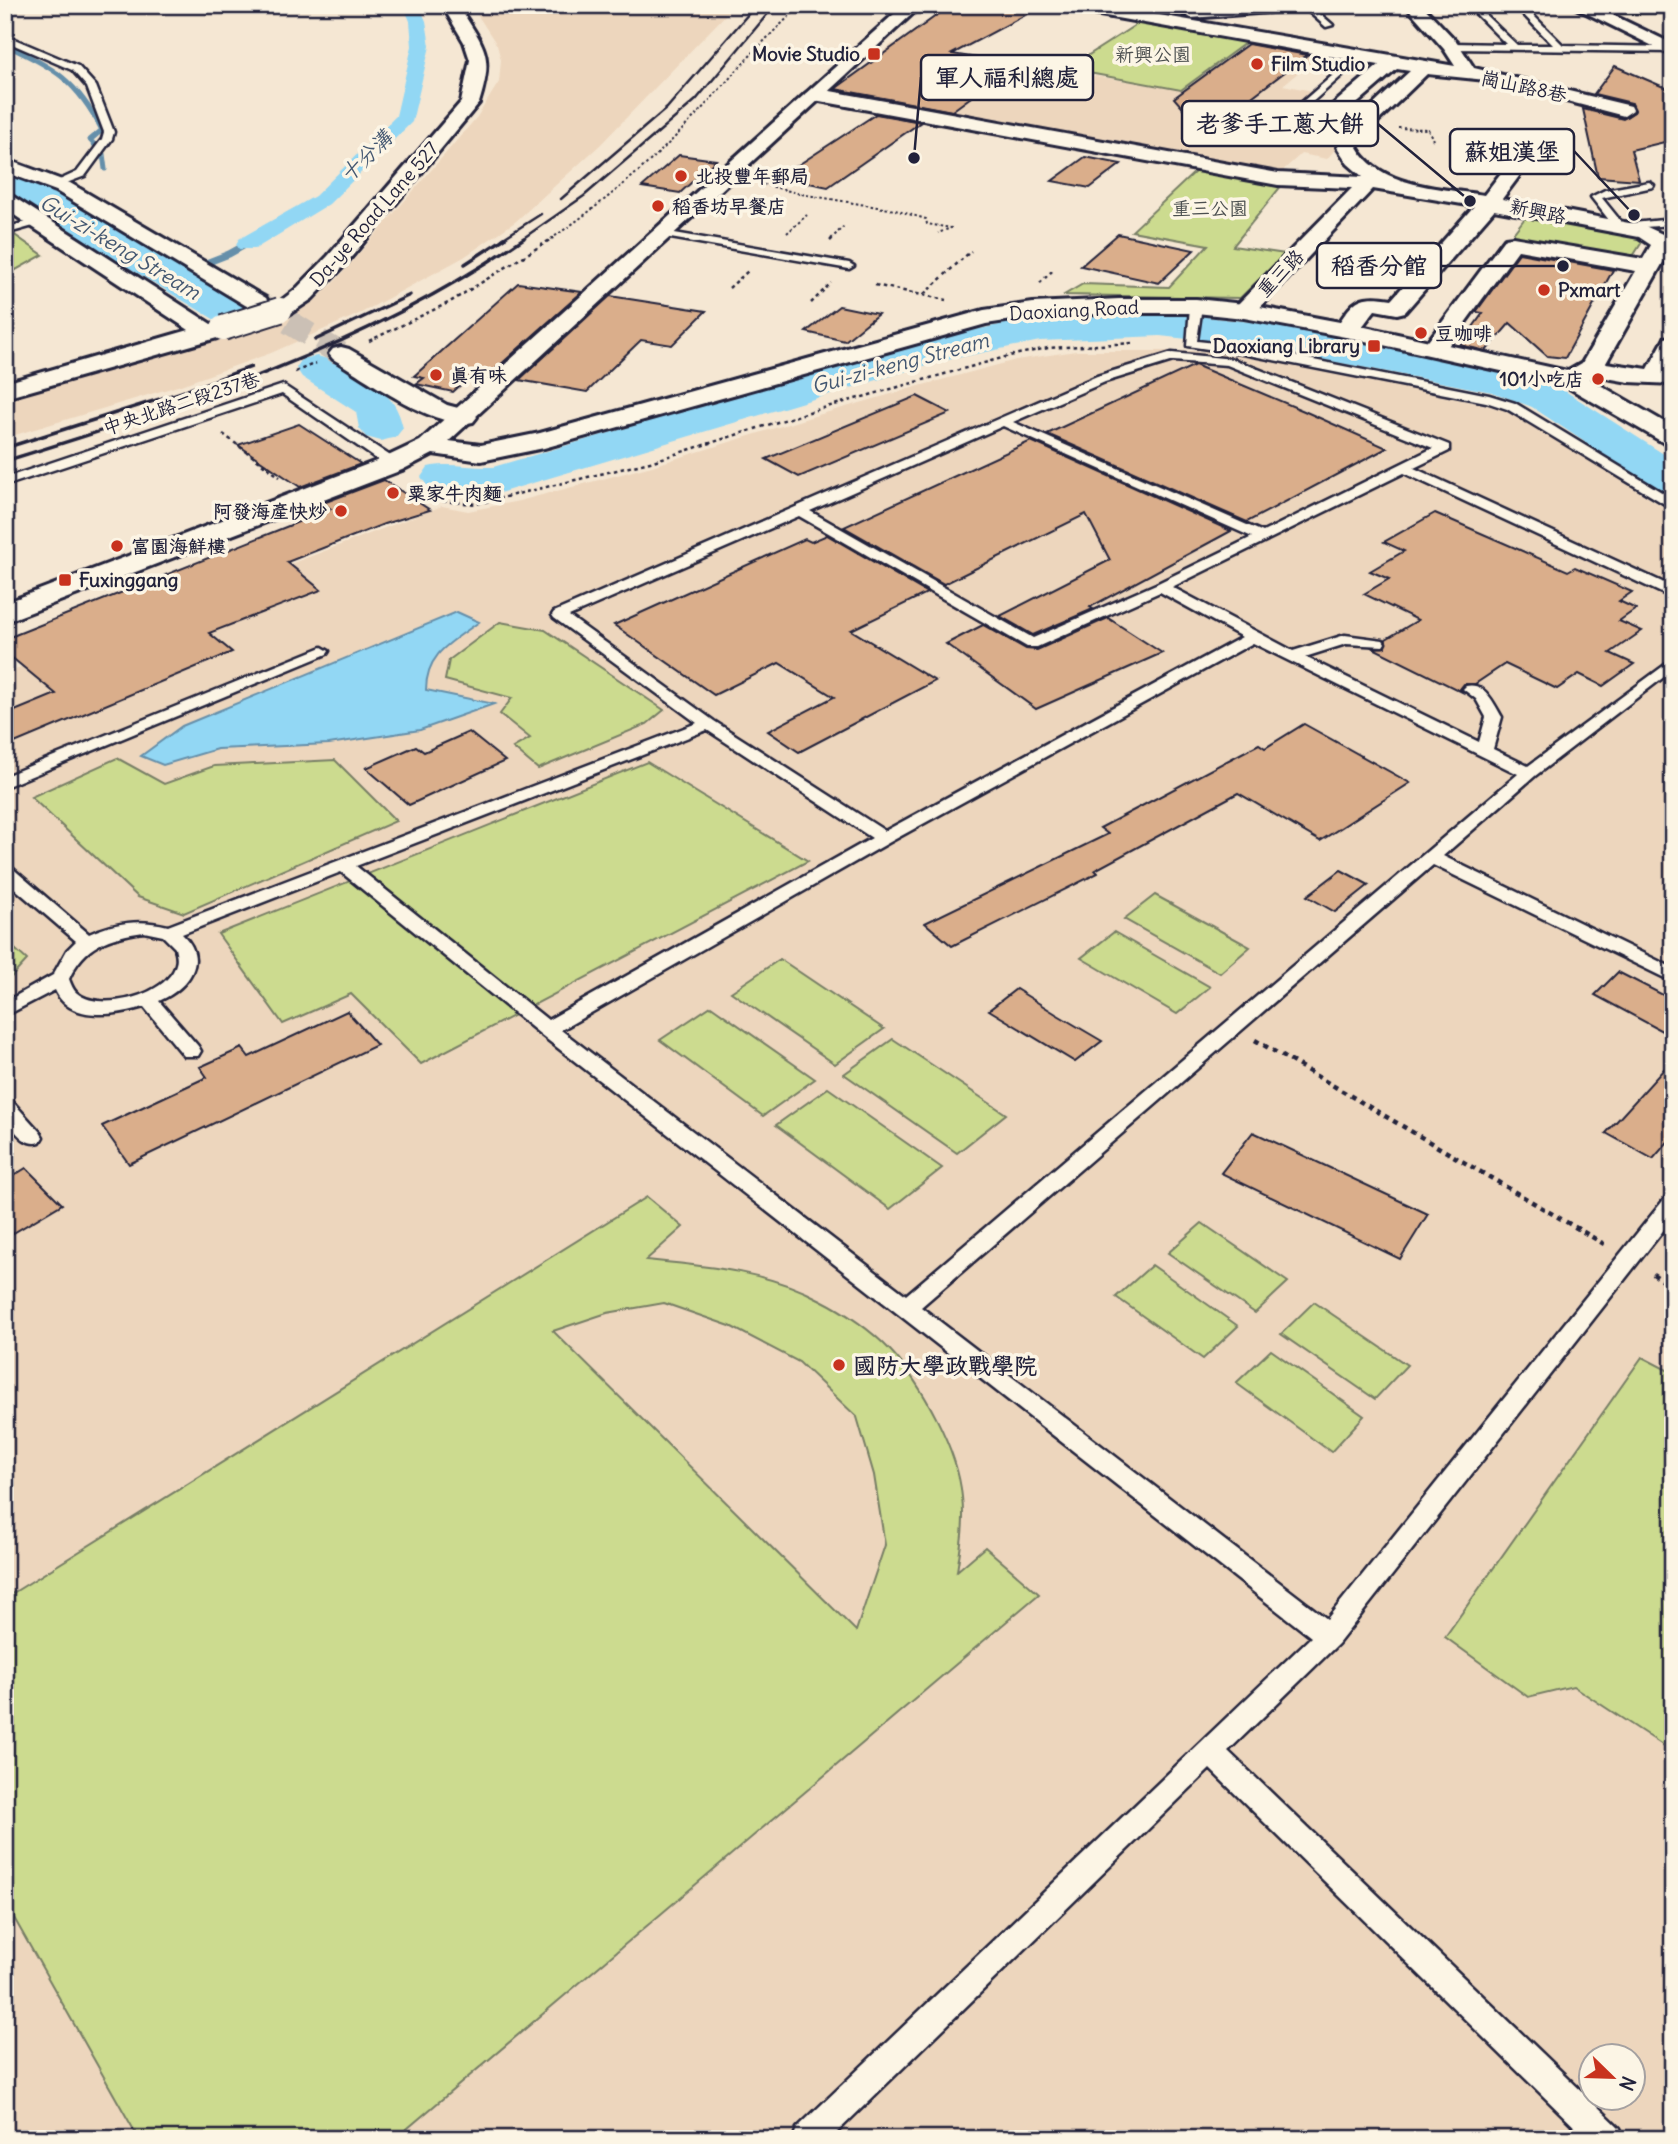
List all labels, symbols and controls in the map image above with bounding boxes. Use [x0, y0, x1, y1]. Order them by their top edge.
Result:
place label: Movie Studio [752, 42, 860, 66]
park label: 新興公園 [1115, 42, 1191, 66]
marker: Movie Studio [866, 46, 882, 62]
place label: Film Studio [1271, 52, 1366, 76]
callout: 軍人福利總處 [921, 55, 1093, 100]
marker: Film Studio [1249, 56, 1265, 72]
text: 軍人福利總處 [935, 62, 1079, 92]
street label: 崗山路8巷 [1479, 65, 1569, 107]
callout: 老爹手工蔥大餅 [1182, 101, 1378, 146]
text: 老爹手工蔥大餅 [1196, 108, 1364, 138]
water label: 十分溝 [334, 123, 399, 188]
callout: 蘇姐漢堡 [1450, 129, 1574, 174]
text: 蘇姐漢堡 [1464, 136, 1560, 166]
street label: Da-ye Road Lane 527 [304, 137, 444, 291]
place label: 北投豐年郵局 [695, 164, 809, 188]
marker: 北投豐年郵局 [673, 168, 689, 184]
water label: Gui-zi-keng Stream [35, 188, 206, 306]
street label: 新興路 [1508, 193, 1568, 229]
place label: 稻香坊早餐店 [672, 194, 786, 218]
park label: 重三公園 [1172, 196, 1248, 220]
marker: 稻香坊早餐店 [650, 198, 666, 214]
callout: 稻香分館 [1317, 243, 1441, 288]
street label: 重三路 [1252, 244, 1308, 302]
text: 稻香分館 [1331, 250, 1427, 280]
place label: Pxmart [1558, 278, 1621, 302]
marker: Pxmart [1536, 282, 1552, 298]
street label: Daoxiang Road [1009, 295, 1139, 325]
place label: 豆咖啡 [1435, 321, 1492, 345]
marker: 豆咖啡 [1413, 325, 1429, 341]
water label: Gui-zi-keng Stream [808, 326, 992, 400]
place label: Daoxiang Library [1213, 334, 1360, 358]
marker: Daoxiang Library [1366, 338, 1382, 354]
place label: 真有味 [450, 363, 507, 387]
street label: 中央北路二段237巷 [100, 366, 262, 440]
marker: 真有味 [428, 367, 444, 383]
place label: 101小吃店 [1499, 367, 1584, 391]
marker: 101小吃店 [1590, 371, 1606, 387]
place label: 粟家牛肉麵 [407, 481, 502, 505]
marker: 粟家牛肉麵 [385, 485, 401, 501]
place label: 阿發海產快炒 [213, 499, 327, 523]
marker: 阿發海產快炒 [333, 503, 349, 519]
place label: 富園海鮮樓 [131, 534, 226, 558]
marker: 富園海鮮樓 [109, 538, 125, 554]
place label: Fuxinggang [79, 568, 178, 592]
marker: Fuxinggang [57, 572, 73, 588]
place label: 國防大學政戰學院 [853, 1351, 1037, 1380]
marker: 國防大學政戰學院 [831, 1357, 847, 1373]
north arrow [1576, 2042, 1646, 2112]
text: N [1614, 2073, 1641, 2094]

